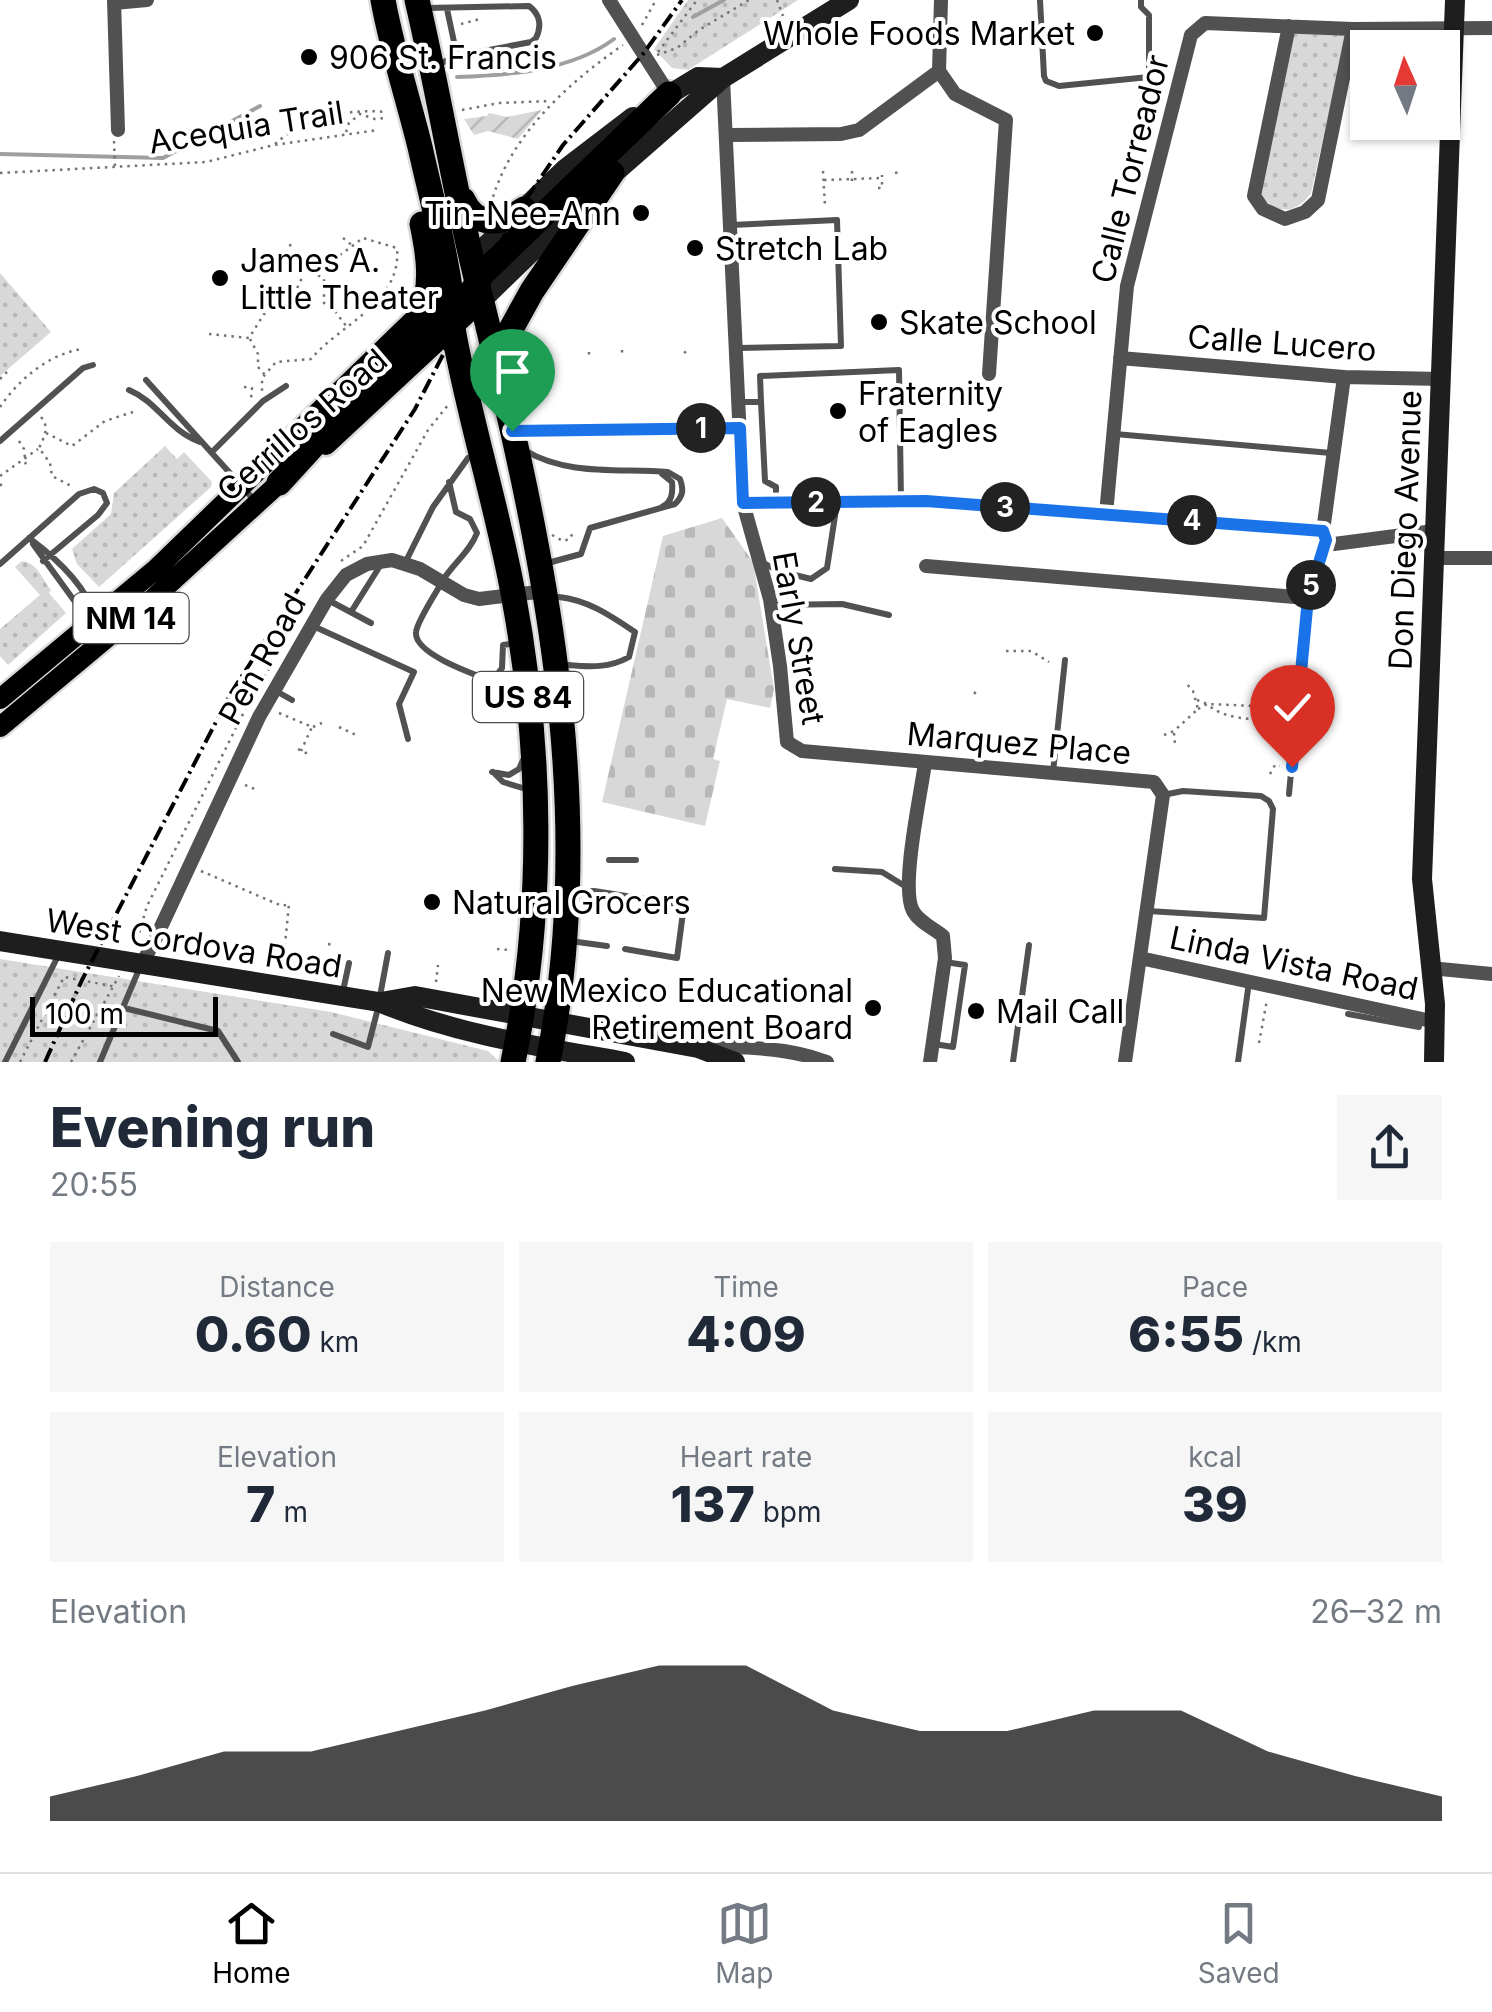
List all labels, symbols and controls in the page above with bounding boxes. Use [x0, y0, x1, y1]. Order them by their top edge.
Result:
place label: Whole Foods Market [763, 14, 1075, 53]
marker: Whole Foods Market [1084, 22, 1106, 44]
north arrow [1350, 30, 1460, 140]
map controls [1350, 30, 1460, 140]
place label: 906 St. Francis [329, 38, 557, 77]
marker: 906 St. Francis [298, 46, 320, 68]
street label: Calle Torreador [1083, 51, 1177, 287]
street label: Acequia Trail [146, 92, 346, 162]
place label: Tin-Nee-Ann [424, 194, 621, 233]
marker: Tin-Nee-Ann [630, 202, 652, 224]
place label: Stretch Lab [715, 229, 888, 268]
marker: Stretch Lab [684, 237, 706, 259]
place label: James A. Little Theater [240, 241, 439, 317]
marker: James A. Little Theater [209, 267, 231, 289]
place label: Skate School [899, 303, 1097, 342]
marker: Skate School [868, 311, 890, 333]
street label: Calle Lucero [1186, 317, 1378, 369]
pin [470, 329, 555, 432]
street label: Cerrillos Road [209, 341, 395, 509]
icon: arrive [485, 344, 540, 399]
place label: Fraternity of Eagles [858, 374, 1003, 450]
street label: Don Diego Avenue [1381, 389, 1429, 671]
marker: Fraternity of Eagles [827, 400, 849, 422]
pin: 1 [676, 403, 726, 453]
text: 1 [695, 411, 707, 445]
pin: 2 [791, 477, 841, 527]
pin: 3 [980, 482, 1030, 532]
text: 2 [807, 485, 825, 519]
text: 3 [996, 490, 1014, 524]
pin: 4 [1167, 495, 1217, 545]
text: 4 [1183, 503, 1201, 537]
street label: Early Street [765, 548, 833, 728]
pin: 5 [1286, 560, 1336, 610]
text: 5 [1302, 568, 1320, 602]
street label: Pen Road [210, 587, 314, 731]
road number: NM 14 [74, 593, 188, 643]
pin [1250, 665, 1335, 768]
road number: US 84 [473, 672, 583, 722]
icon: check [1265, 680, 1320, 735]
street label: Marquez Place [905, 714, 1133, 772]
place label: Natural Grocers [452, 883, 691, 922]
marker: Natural Grocers [421, 891, 443, 913]
street label: West Cordova Road [43, 900, 345, 986]
street label: Linda Vista Road [1166, 918, 1422, 1008]
place label: New Mexico Educational Retirement Board [481, 971, 853, 1047]
scale bar [30, 992, 218, 1036]
place label: Mail Call [996, 992, 1124, 1031]
text: 100 m [45, 997, 124, 1031]
marker: New Mexico Educational Retirement Board [862, 997, 884, 1019]
marker: Mail Call [965, 1000, 987, 1022]
text: Evening run [50, 1094, 375, 1160]
button: share [1337, 1095, 1442, 1200]
text: 20:55 [50, 1165, 138, 1204]
text: Distance [219, 1270, 335, 1304]
text: Time [713, 1270, 779, 1304]
text: Pace [1182, 1270, 1248, 1304]
text: 0.60 [195, 1304, 312, 1364]
text: 4:09 [686, 1304, 806, 1364]
text: 6:55 [1128, 1304, 1244, 1364]
text: km [312, 1325, 359, 1359]
text: /km [1244, 1325, 1302, 1359]
text: Elevation [217, 1440, 337, 1474]
text: Heart rate [680, 1440, 812, 1474]
text: kcal [1188, 1440, 1242, 1474]
text: 7 [246, 1474, 276, 1534]
text: 137 [670, 1474, 755, 1534]
text: 39 [1182, 1474, 1248, 1534]
text: m [276, 1495, 308, 1529]
text: bpm [755, 1495, 822, 1529]
text: Elevation [50, 1592, 187, 1631]
text: 26–32 m [1310, 1592, 1442, 1631]
tab: Home [212, 1896, 291, 1990]
tab: Map [715, 1896, 773, 1990]
tab: Saved [1198, 1896, 1280, 1990]

